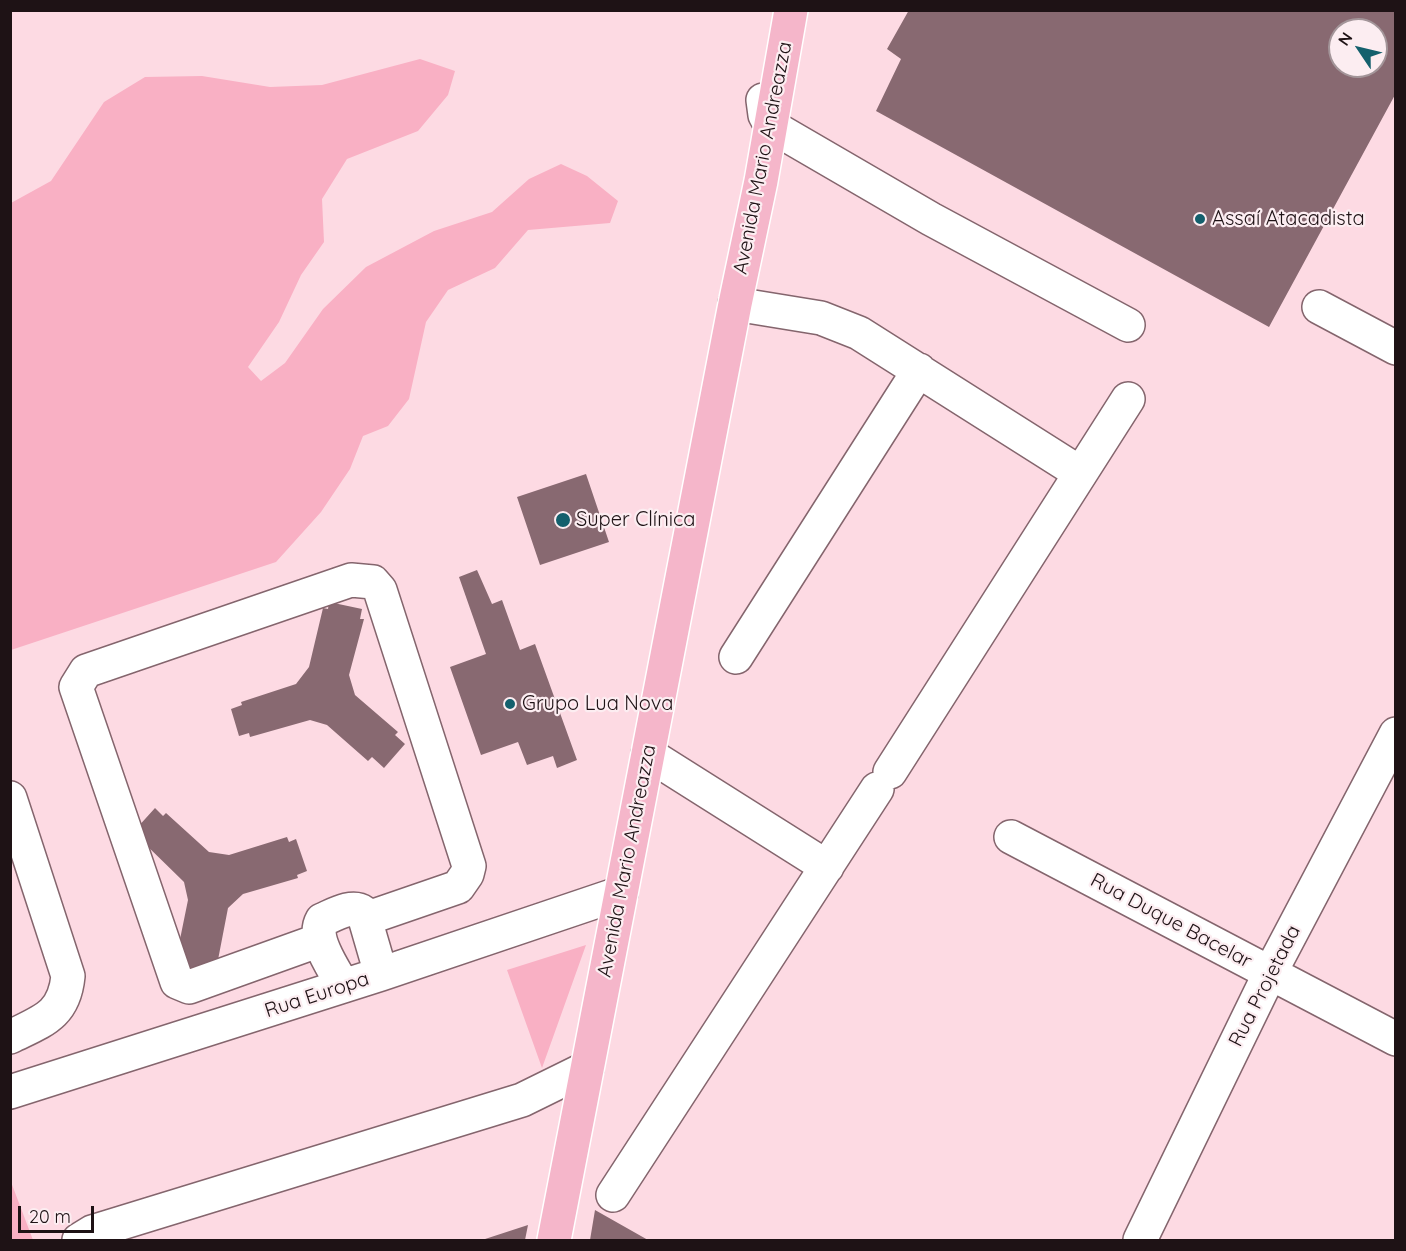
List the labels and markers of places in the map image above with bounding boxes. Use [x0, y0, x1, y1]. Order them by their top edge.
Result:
place label: Assaí Atacadista [1212, 207, 1365, 231]
marker: Assaí Atacadista [1193, 212, 1207, 226]
place label: Super Clínica [576, 508, 695, 532]
marker: Super Clínica [554, 511, 572, 529]
place label: Grupo Lua Nova [522, 692, 673, 716]
marker: Grupo Lua Nova [503, 697, 517, 711]

